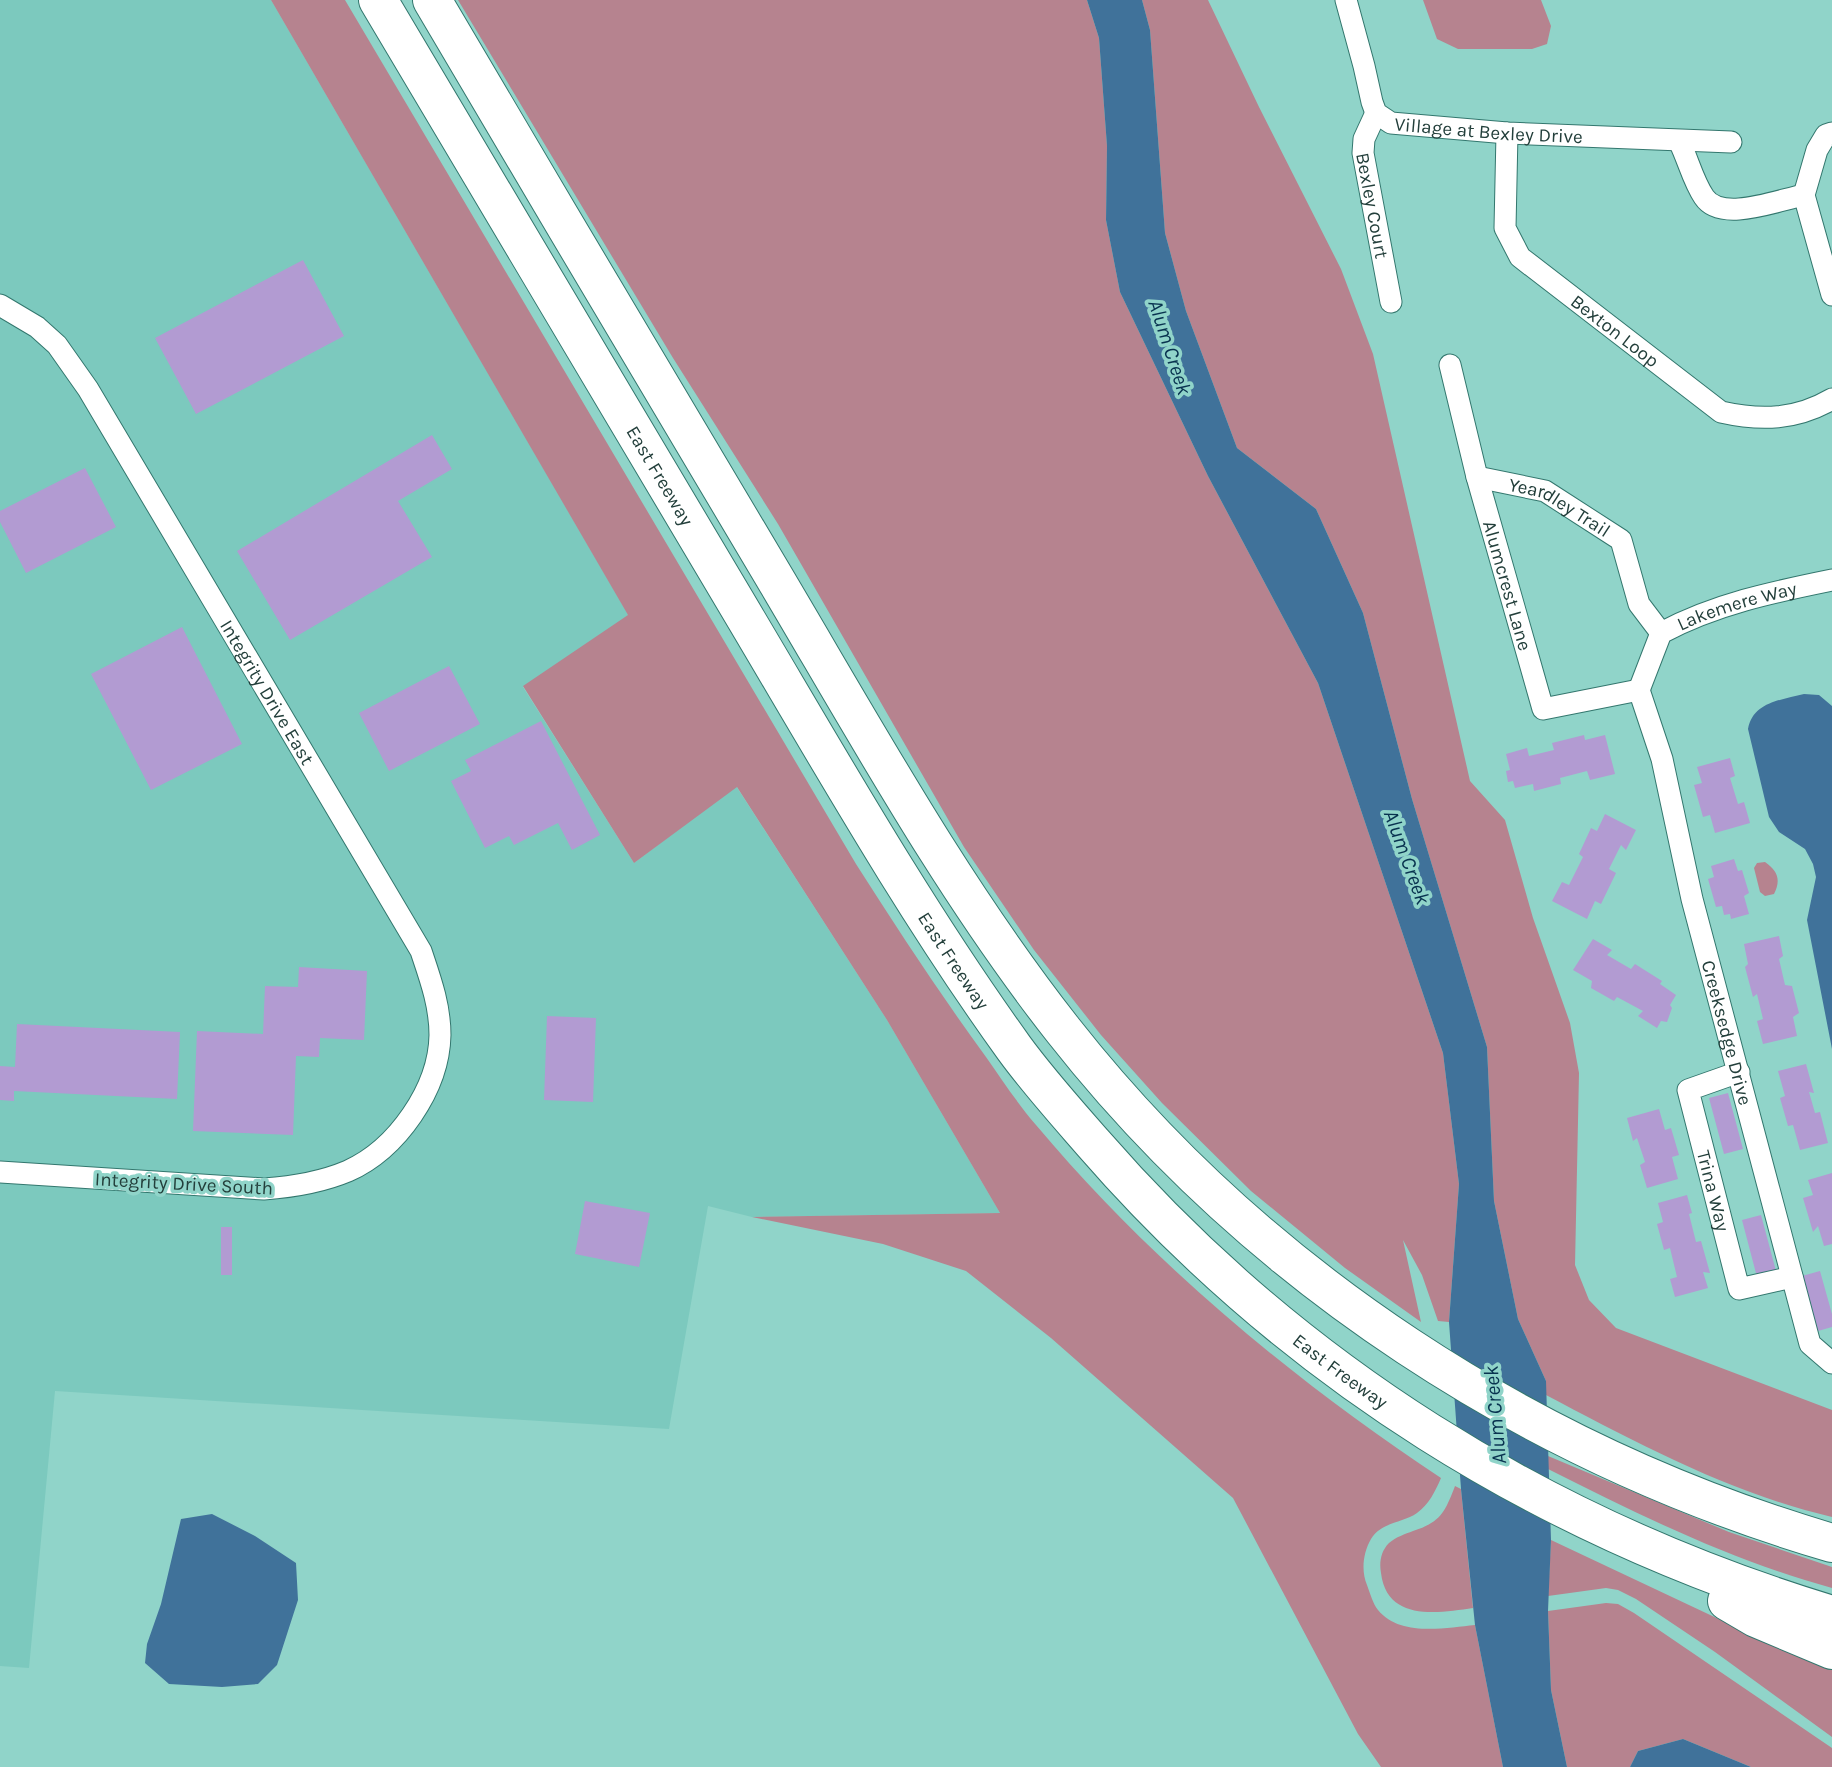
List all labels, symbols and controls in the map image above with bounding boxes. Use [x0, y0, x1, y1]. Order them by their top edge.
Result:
street label: Village at Bexley Drive [1394, 113, 1583, 148]
street label: Bexley Court [1351, 151, 1393, 260]
street label: Bexton Loop [1566, 290, 1663, 372]
water label: Alum Creek [1143, 296, 1197, 398]
street label: East Freeway [621, 422, 698, 530]
street label: Yeardley Trail [1507, 474, 1614, 542]
street label: Alumcrest Lane [1478, 518, 1536, 653]
street label: Lakemere Way [1674, 578, 1799, 635]
street label: Integrity Drive East [215, 616, 318, 769]
water label: Alum Creek [1379, 807, 1435, 908]
street label: East Freeway [913, 908, 993, 1014]
street label: Creeksedge Drive [1697, 958, 1756, 1108]
street label: Trina Way [1692, 1148, 1734, 1234]
street label: Integrity Drive South [94, 1168, 274, 1200]
street label: East Freeway [1288, 1329, 1392, 1414]
water label: Alum Creek [1479, 1364, 1511, 1465]

